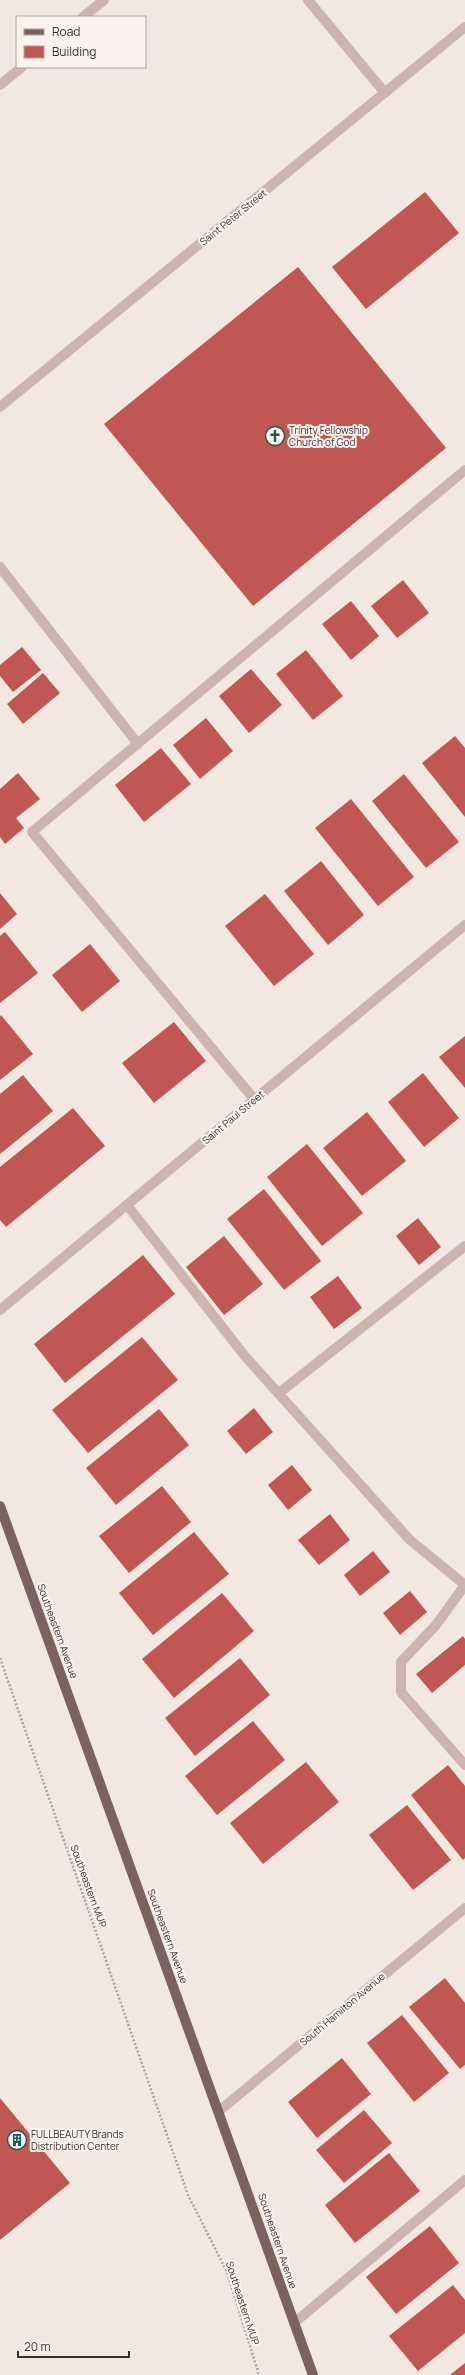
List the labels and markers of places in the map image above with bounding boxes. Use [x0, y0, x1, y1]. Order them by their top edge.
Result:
place label: Trinity Fellowship Church of God [289, 423, 368, 449]
church icon: Trinity Fellowship Church of God [264, 425, 286, 447]
place label: FULLBEAUTY Brands Distribution Center [31, 2127, 124, 2153]
building icon: FULLBEAUTY Brands Distribution Center [6, 2129, 28, 2151]

